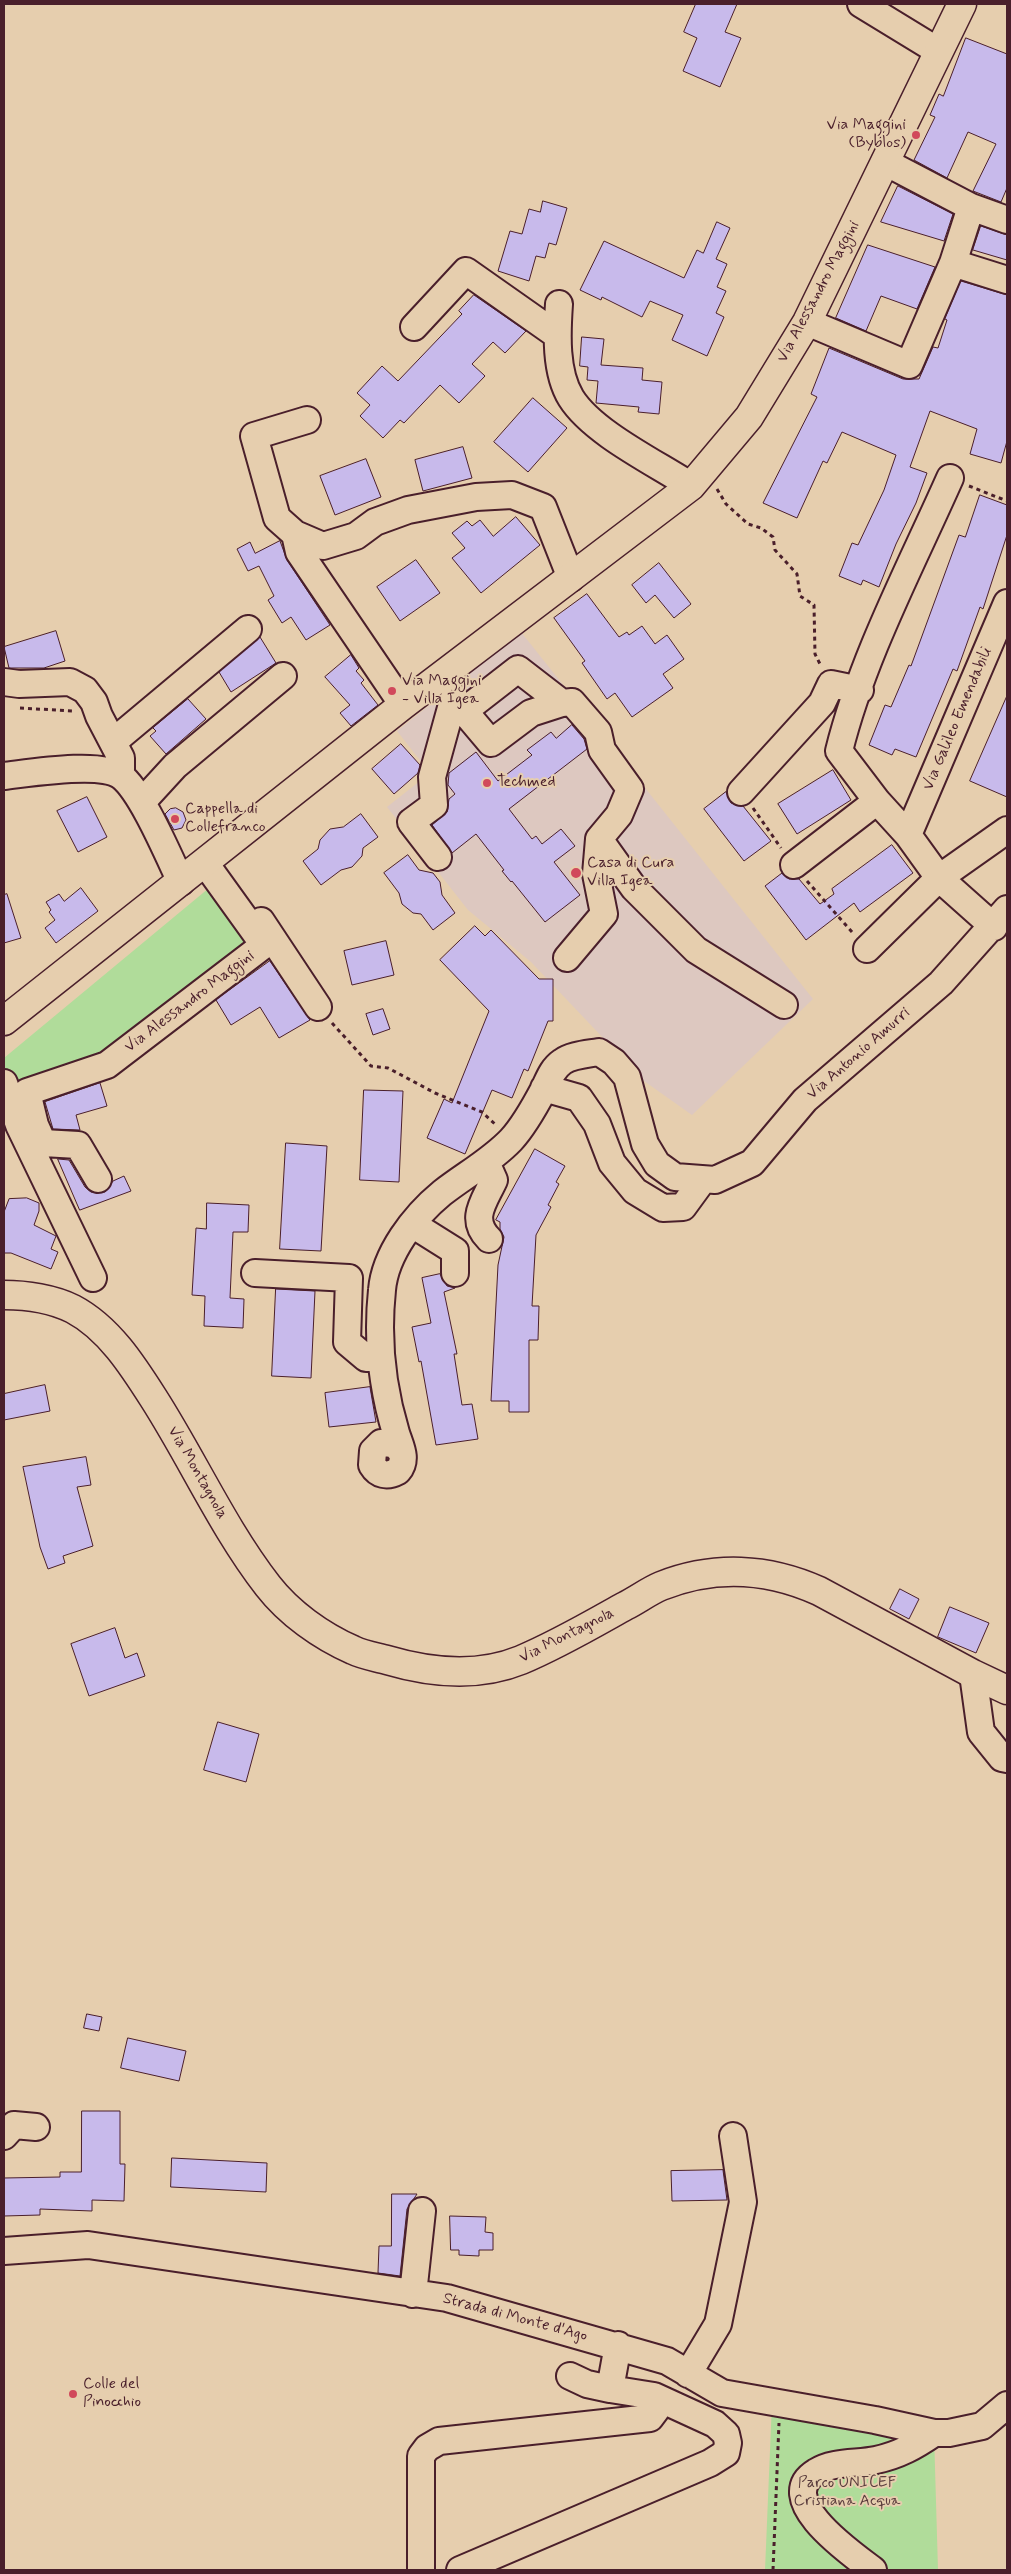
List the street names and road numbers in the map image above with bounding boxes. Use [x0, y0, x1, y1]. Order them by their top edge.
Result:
street label: Via Alessandro Maggini [774, 218, 864, 366]
street label: Via Galileo Emendabili [919, 645, 997, 793]
street label: Via Alessandro Maggini [121, 947, 259, 1057]
street label: Via Antonio Amurri [803, 1004, 915, 1104]
street label: Via Montagnola [163, 1423, 231, 1523]
street label: Via Montagnola [516, 1604, 618, 1668]
street label: Strada di Monte d'Ago [441, 2289, 589, 2347]

